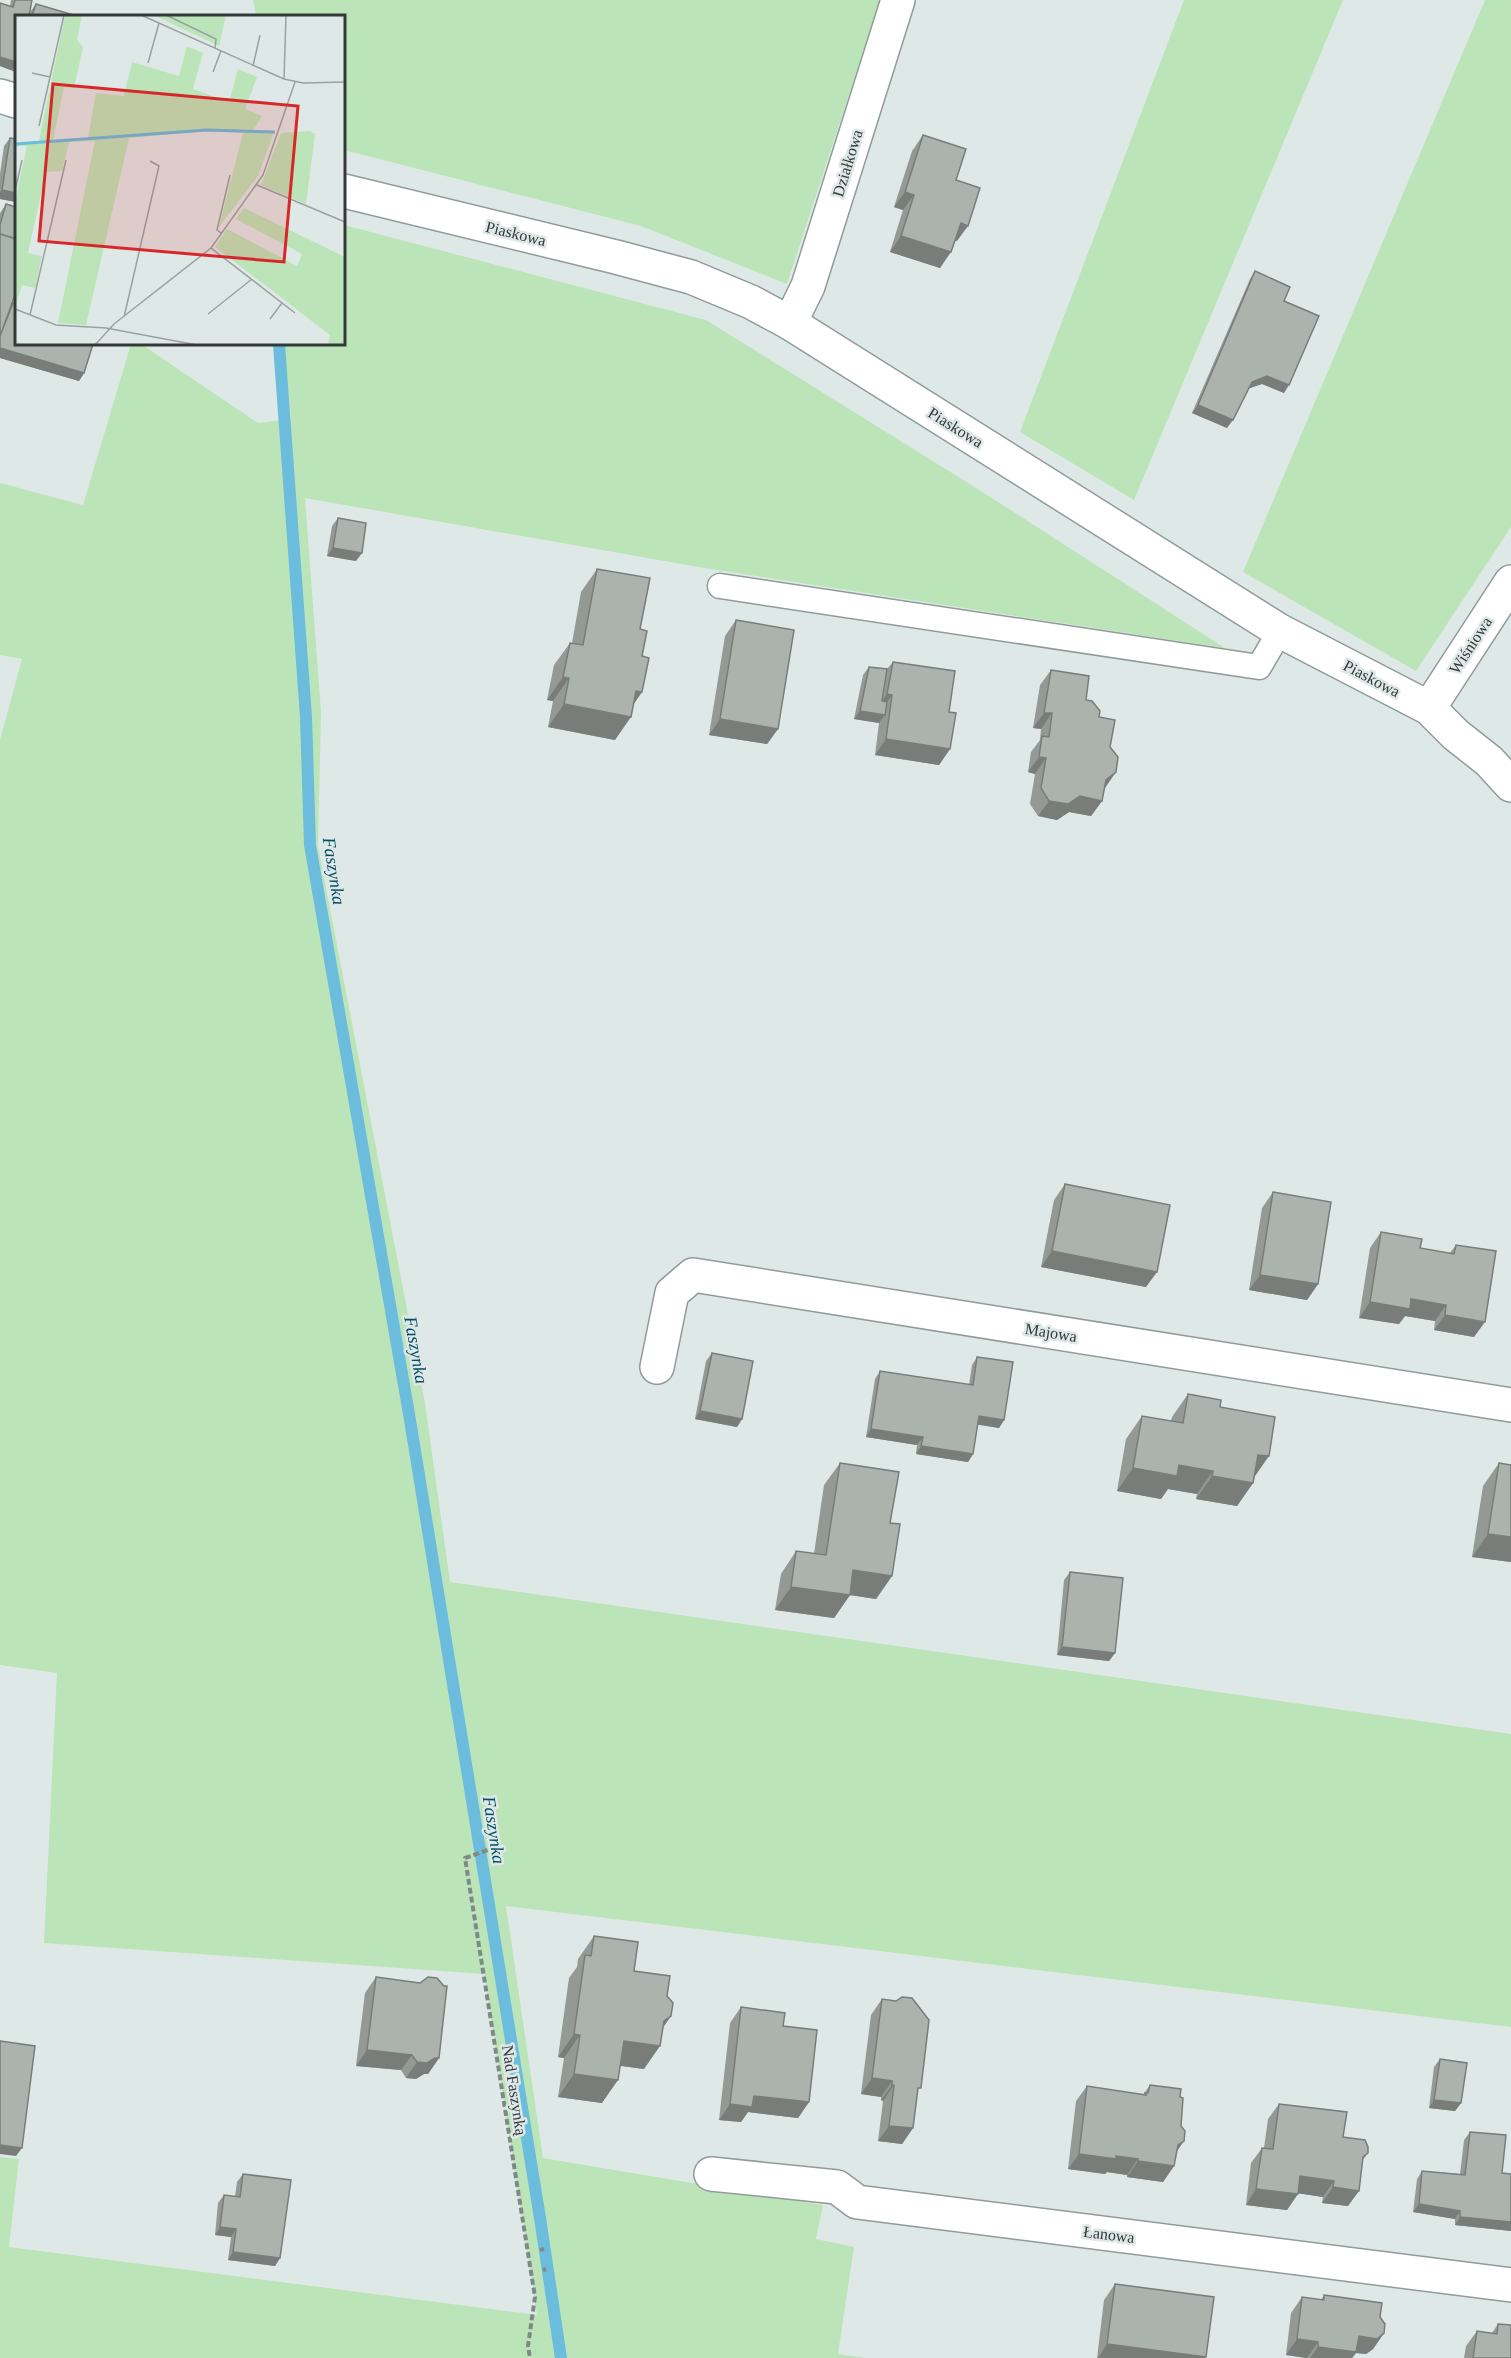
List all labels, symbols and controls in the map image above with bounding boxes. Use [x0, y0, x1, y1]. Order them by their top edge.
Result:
inset map [15, 15, 345, 345]
street label: Działkowa [829, 128, 866, 199]
street label: Piaskowa [484, 218, 548, 249]
street label: Piaskowa [925, 404, 986, 451]
street label: Wiśniowa [1446, 614, 1495, 677]
street label: Piaskowa [1341, 657, 1403, 700]
water label: Faszynka [319, 835, 349, 906]
water label: Faszynka [400, 1314, 432, 1385]
street label: Majowa [1024, 1320, 1078, 1346]
water label: Faszynka [479, 1794, 509, 1865]
street label: Nad Faszynką [498, 2044, 530, 2137]
street label: Łanowa [1082, 2223, 1136, 2246]

